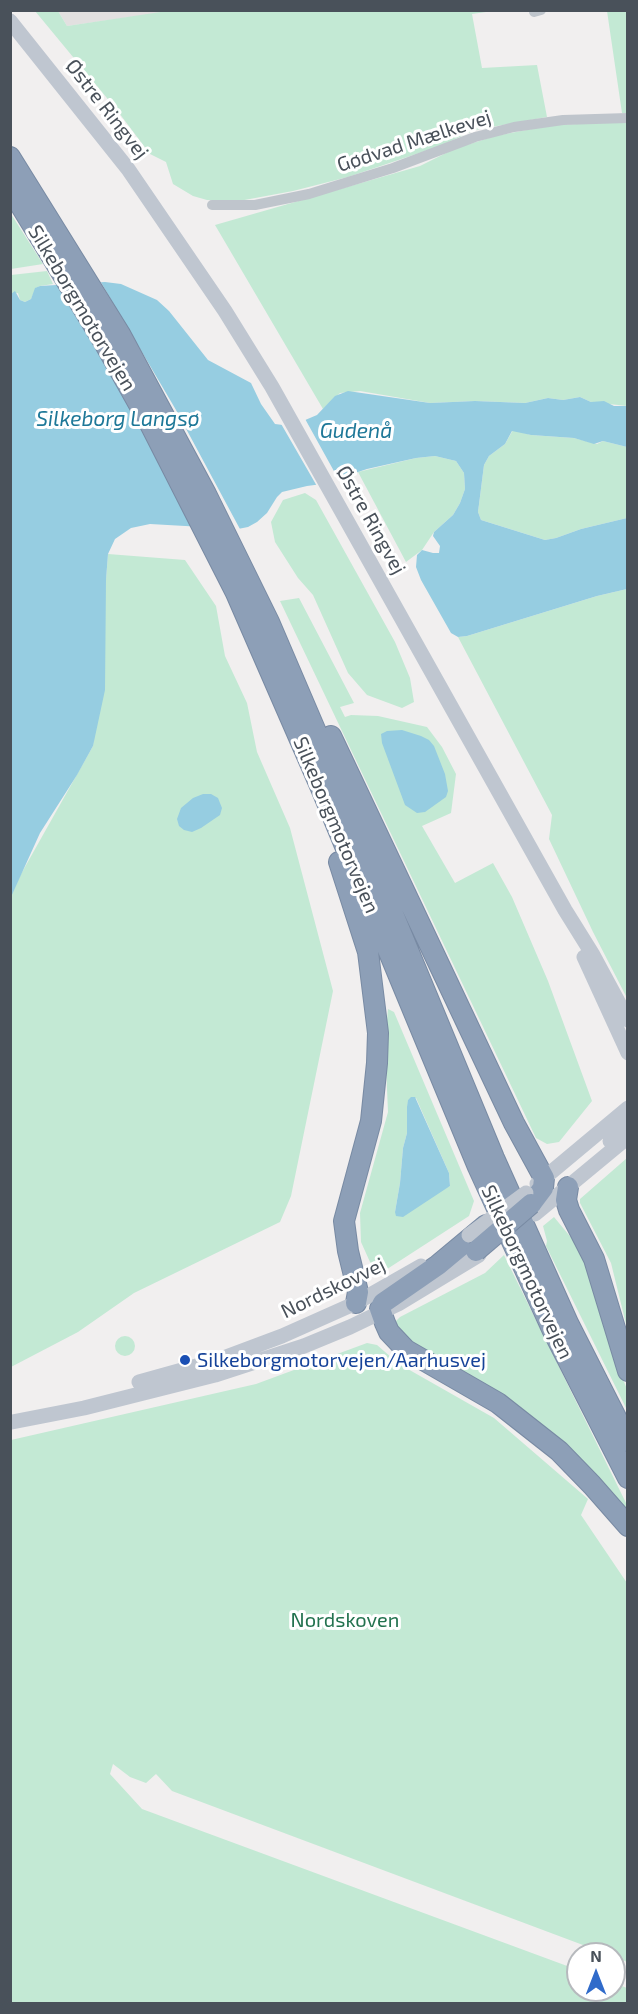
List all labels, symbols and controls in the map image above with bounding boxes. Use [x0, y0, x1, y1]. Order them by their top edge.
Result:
street label: Østre Ringvej [61, 54, 153, 164]
street label: Gødvad Mælkevej [334, 105, 494, 177]
street label: Silkeborgmotorvejen [23, 221, 141, 395]
water label: Silkeborg Langsø [36, 406, 200, 432]
water label: Gudenå [320, 418, 392, 444]
street label: Østre Ringvej [331, 462, 411, 578]
street label: Silkeborgmotorvejen [288, 733, 384, 917]
street label: Silkeborgmotorvejen [476, 1181, 578, 1363]
street label: Nordskovvej [277, 1252, 389, 1324]
place label: Silkeborgmotorvejen/Aarhusvej [197, 1348, 486, 1372]
marker: Silkeborgmotorvejen/Aarhusvej [178, 1353, 192, 1367]
park label: Nordskoven [291, 1608, 399, 1632]
north arrow [566, 1942, 626, 2002]
text: N [590, 1946, 602, 1965]

